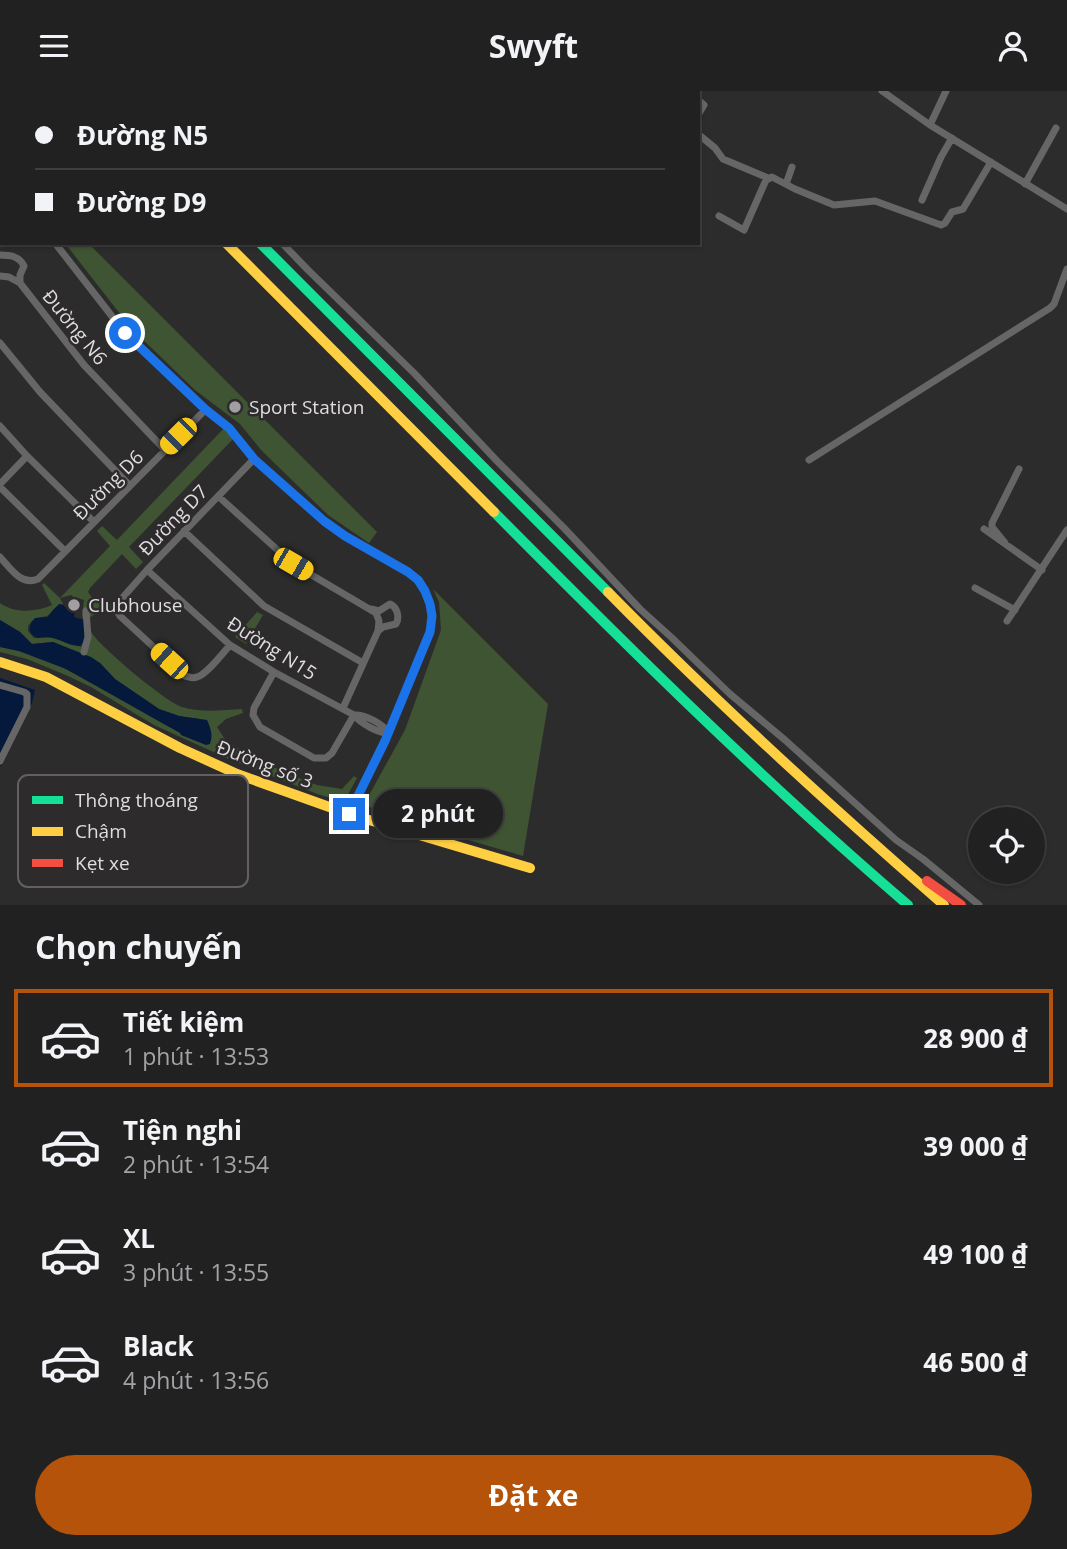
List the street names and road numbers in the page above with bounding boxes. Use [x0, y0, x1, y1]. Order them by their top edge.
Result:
street label: Đường N6 [37, 284, 113, 370]
street label: Đường D6 [67, 444, 149, 526]
street label: Đường D7 [133, 479, 213, 561]
street label: Đường N15 [222, 610, 322, 686]
street label: Đường số 3 [213, 734, 317, 794]

